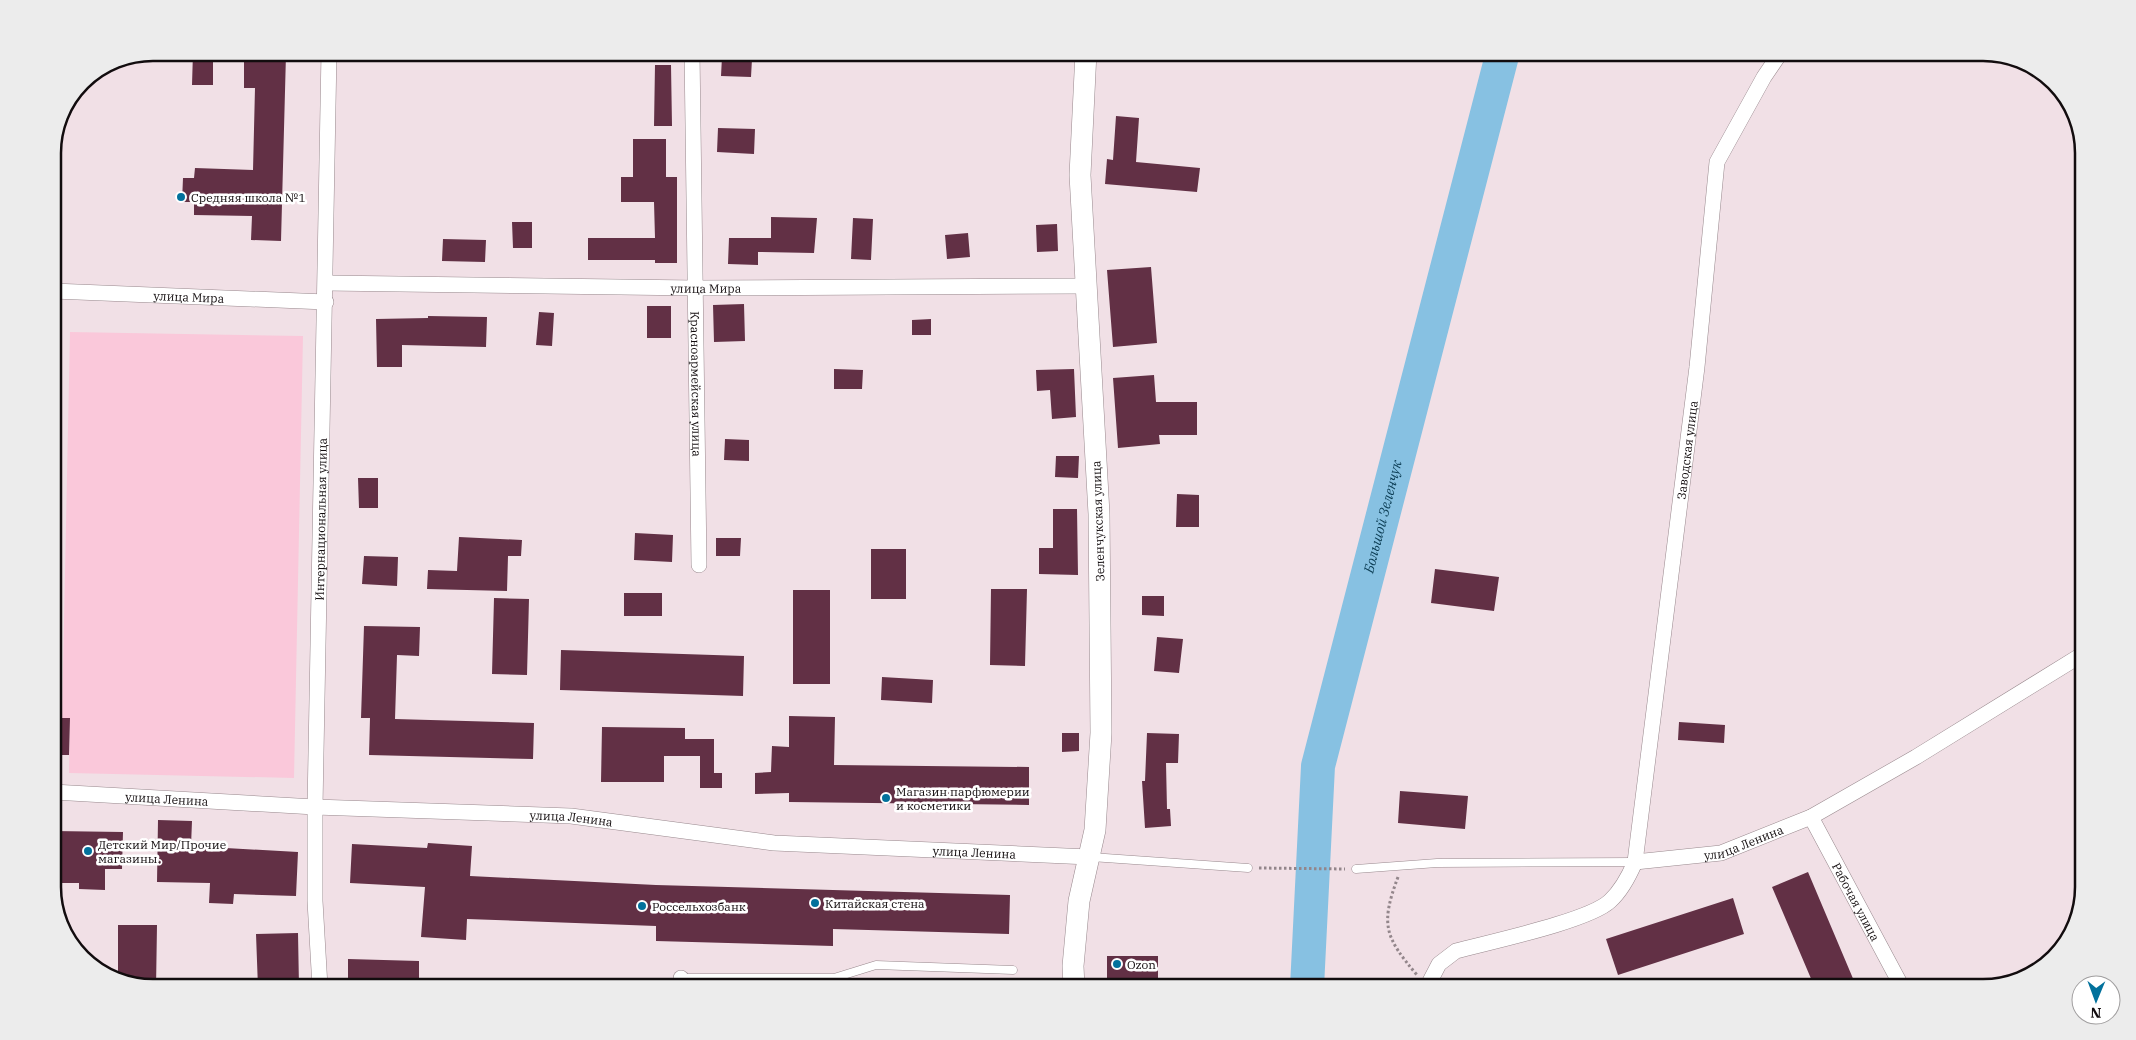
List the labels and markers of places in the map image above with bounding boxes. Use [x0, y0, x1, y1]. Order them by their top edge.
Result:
place label: Средняя школа №1 [191, 190, 306, 205]
marker: Средняя школа №1 [175, 191, 187, 203]
place label: Магазин парфюмерии и косметики [896, 784, 1030, 813]
marker: Магазин парфюмерии и косметики [880, 792, 892, 804]
place label: Детский Мир/Прочие магазины. [98, 837, 226, 866]
marker: Детский Мир/Прочие магазины. [82, 845, 94, 857]
place label: Китайская стена [825, 896, 925, 911]
marker: Китайская стена [809, 897, 821, 909]
place label: Россельхозбанк [652, 899, 746, 914]
marker: Россельхозбанк [636, 900, 648, 912]
place label: Ozon [1127, 957, 1156, 972]
marker: Ozon [1111, 958, 1123, 970]

